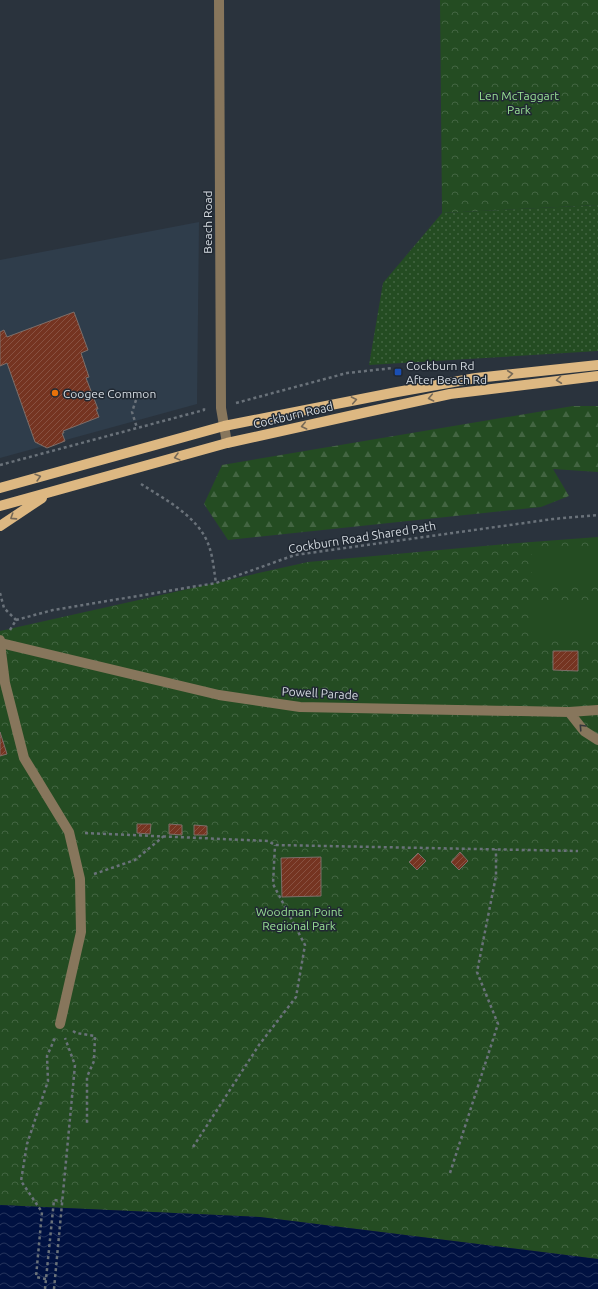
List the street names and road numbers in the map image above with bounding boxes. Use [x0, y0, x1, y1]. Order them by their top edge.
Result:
street label: Beach Road [201, 190, 214, 254]
street label: Cockburn Road [252, 399, 334, 431]
street label: Cockburn Road Shared Path [287, 519, 437, 555]
street label: Powell Parade [281, 685, 359, 701]

